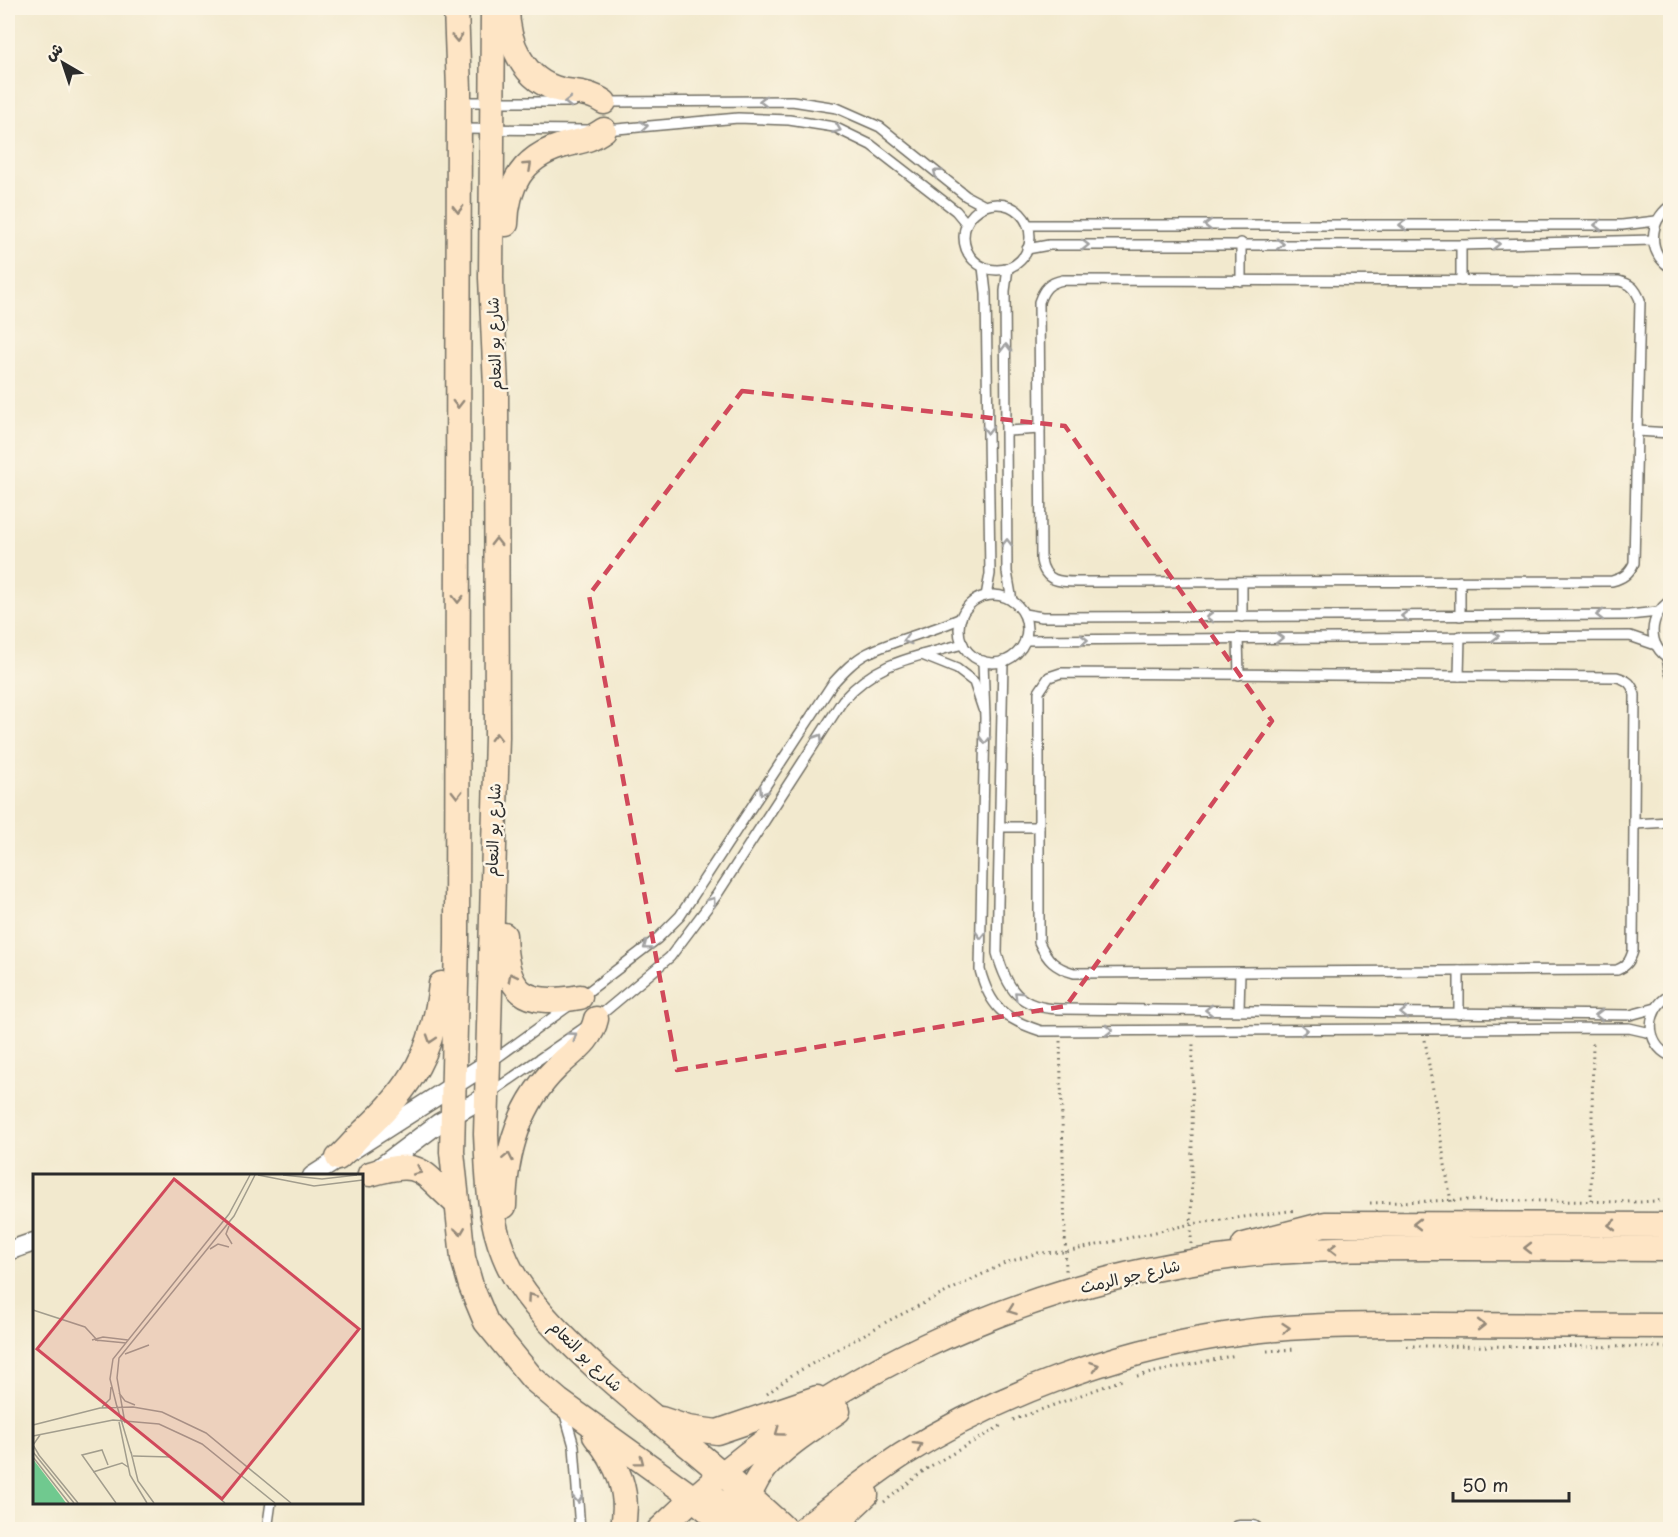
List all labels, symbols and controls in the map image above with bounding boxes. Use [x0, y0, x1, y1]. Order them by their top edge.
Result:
north arrow [33, 33, 93, 93]
one-way arrow [451, 34, 463, 43]
text: ش [39, 36, 67, 65]
one-way arrow [758, 95, 767, 107]
one-way arrow [563, 96, 572, 108]
one-way arrow [639, 120, 648, 133]
one-way arrow [832, 122, 842, 135]
one-way arrow [522, 162, 532, 173]
one-way arrow [933, 169, 944, 180]
one-way arrow [452, 204, 464, 213]
one-way arrow [1204, 219, 1213, 231]
one-way arrow [1399, 219, 1408, 231]
one-way arrow [1594, 219, 1603, 231]
one-way arrow [1276, 238, 1285, 250]
one-way arrow [1492, 238, 1501, 250]
one-way arrow [1081, 239, 1090, 251]
street label: شارع بو النعام [479, 297, 509, 391]
one-way arrow [1000, 343, 1012, 352]
one-way arrow [452, 399, 464, 408]
one-way arrow [982, 426, 994, 435]
one-way arrow [490, 537, 502, 546]
one-way arrow [1001, 538, 1013, 547]
one-way arrow [452, 594, 464, 603]
one-way arrow [1596, 609, 1605, 621]
one-way arrow [1401, 610, 1410, 622]
one-way arrow [1206, 611, 1215, 623]
one-way arrow [1490, 630, 1499, 642]
one-way arrow [1274, 632, 1283, 644]
one-way arrow [902, 633, 913, 645]
one-way arrow [1079, 634, 1088, 646]
one-way arrow [490, 732, 503, 741]
one-way arrow [812, 733, 823, 744]
one-way arrow [979, 736, 991, 745]
street label: شارع بو النعام [478, 783, 508, 877]
one-way arrow [759, 784, 770, 795]
one-way arrow [451, 789, 464, 798]
one-way arrow [705, 896, 716, 907]
one-way arrow [975, 931, 987, 940]
one-way arrow [643, 939, 654, 950]
one-way arrow [508, 973, 519, 984]
one-way arrow [1015, 991, 1026, 1002]
one-way arrow [1204, 1004, 1213, 1016]
one-way arrow [1399, 1006, 1408, 1019]
one-way arrow [1594, 1009, 1603, 1021]
one-way arrow [1104, 1024, 1113, 1036]
one-way arrow [1299, 1024, 1308, 1036]
one-way arrow [567, 1032, 578, 1043]
one-way arrow [426, 1033, 438, 1044]
one-way arrow [501, 1152, 514, 1162]
one-way arrow [412, 1164, 423, 1176]
inset map [33, 1174, 363, 1504]
one-way arrow [1413, 1218, 1422, 1230]
one-way arrow [1608, 1219, 1617, 1231]
one-way arrow [453, 1226, 465, 1236]
one-way arrow [1524, 1242, 1533, 1254]
one-way arrow [1329, 1243, 1338, 1256]
street label: شارع جو الرمث [1077, 1252, 1182, 1299]
one-way arrow [527, 1293, 538, 1304]
one-way arrow [1007, 1303, 1018, 1315]
street label: شارع بو النعام [543, 1314, 629, 1398]
one-way arrow [1476, 1319, 1485, 1331]
one-way arrow [1281, 1322, 1291, 1335]
one-way arrow [1089, 1361, 1100, 1374]
one-way arrow [774, 1425, 785, 1436]
one-way arrow [912, 1442, 922, 1453]
one-way arrow [633, 1453, 644, 1464]
scale bar [1453, 1465, 1568, 1503]
text: 50 m [1462, 1471, 1509, 1498]
one-way arrow [571, 1494, 584, 1503]

